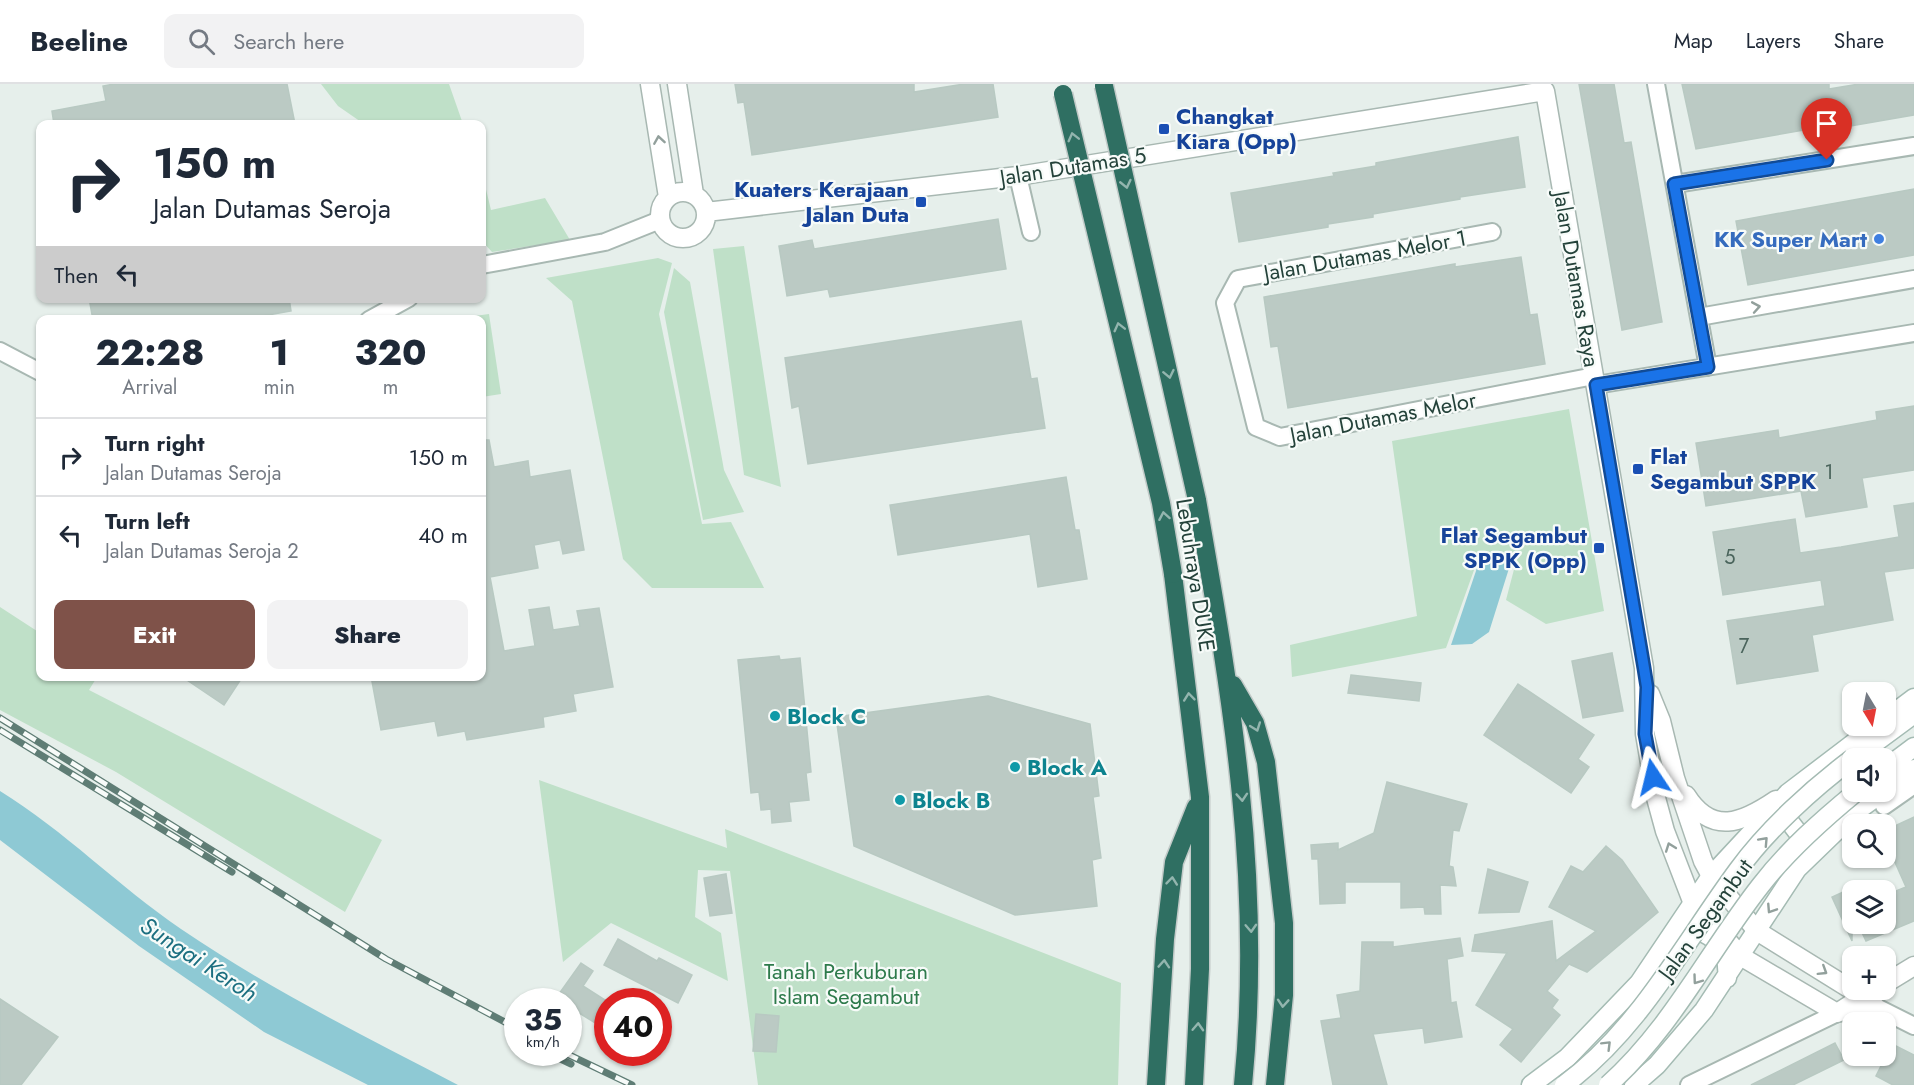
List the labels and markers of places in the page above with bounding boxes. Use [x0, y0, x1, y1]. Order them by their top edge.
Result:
pin [1801, 98, 1852, 160]
place label: Changkat Kiara (Opp) [1176, 100, 1297, 157]
marker: Changkat Kiara (Opp) [1157, 122, 1171, 136]
place label: Kuaters Kerajaan Jalan Duta [734, 173, 909, 230]
marker: Kuaters Kerajaan Jalan Duta [914, 195, 928, 209]
place label: KK Super Mart [1714, 223, 1867, 255]
marker: KK Super Mart [1872, 232, 1886, 246]
place label: Flat Segambut SPPK [1650, 440, 1817, 497]
marker: Flat Segambut SPPK [1631, 462, 1645, 476]
place label: Flat Segambut SPPK (Opp) [1441, 519, 1587, 576]
marker: Flat Segambut SPPK (Opp) [1592, 541, 1606, 555]
place label: Block C [787, 700, 866, 732]
marker: Block C [768, 709, 782, 723]
place label: Block A [1027, 751, 1108, 783]
marker: Block A [1008, 760, 1022, 774]
place label: Block B [912, 784, 990, 816]
marker: Block B [893, 793, 907, 807]

